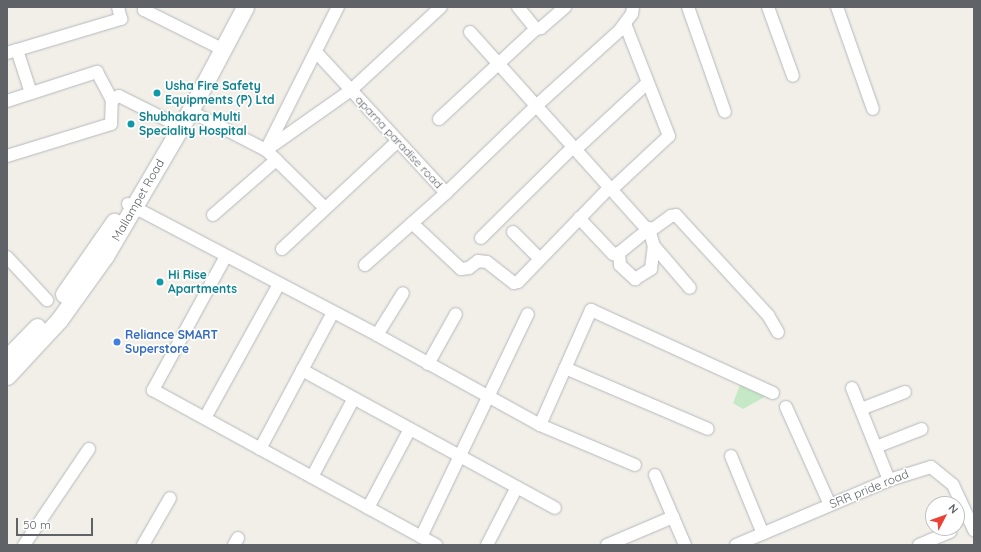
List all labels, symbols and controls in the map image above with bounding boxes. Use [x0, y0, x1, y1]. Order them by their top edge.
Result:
place label: Usha Fire Safety Equipments (P) Ltd [165, 79, 275, 107]
marker: Usha Fire Safety Equipments (P) Ltd [152, 88, 162, 98]
street label: aparna paradise road [352, 93, 446, 191]
place label: Shubhakara Multi Speciality Hospital [139, 110, 247, 138]
marker: Shubhakara Multi Speciality Hospital [126, 119, 136, 129]
street label: Mallampet Road [109, 157, 167, 243]
place label: Hi Rise Apartments [168, 268, 237, 296]
marker: Hi Rise Apartments [155, 277, 165, 287]
place label: Reliance SMART Superstore [125, 328, 218, 356]
marker: Reliance SMART Superstore [112, 337, 122, 347]
street label: SRR pride road [827, 467, 911, 511]
north arrow [925, 496, 965, 536]
text: N [945, 501, 961, 516]
scale bar [18, 510, 95, 536]
text: 50 m [23, 517, 51, 532]

